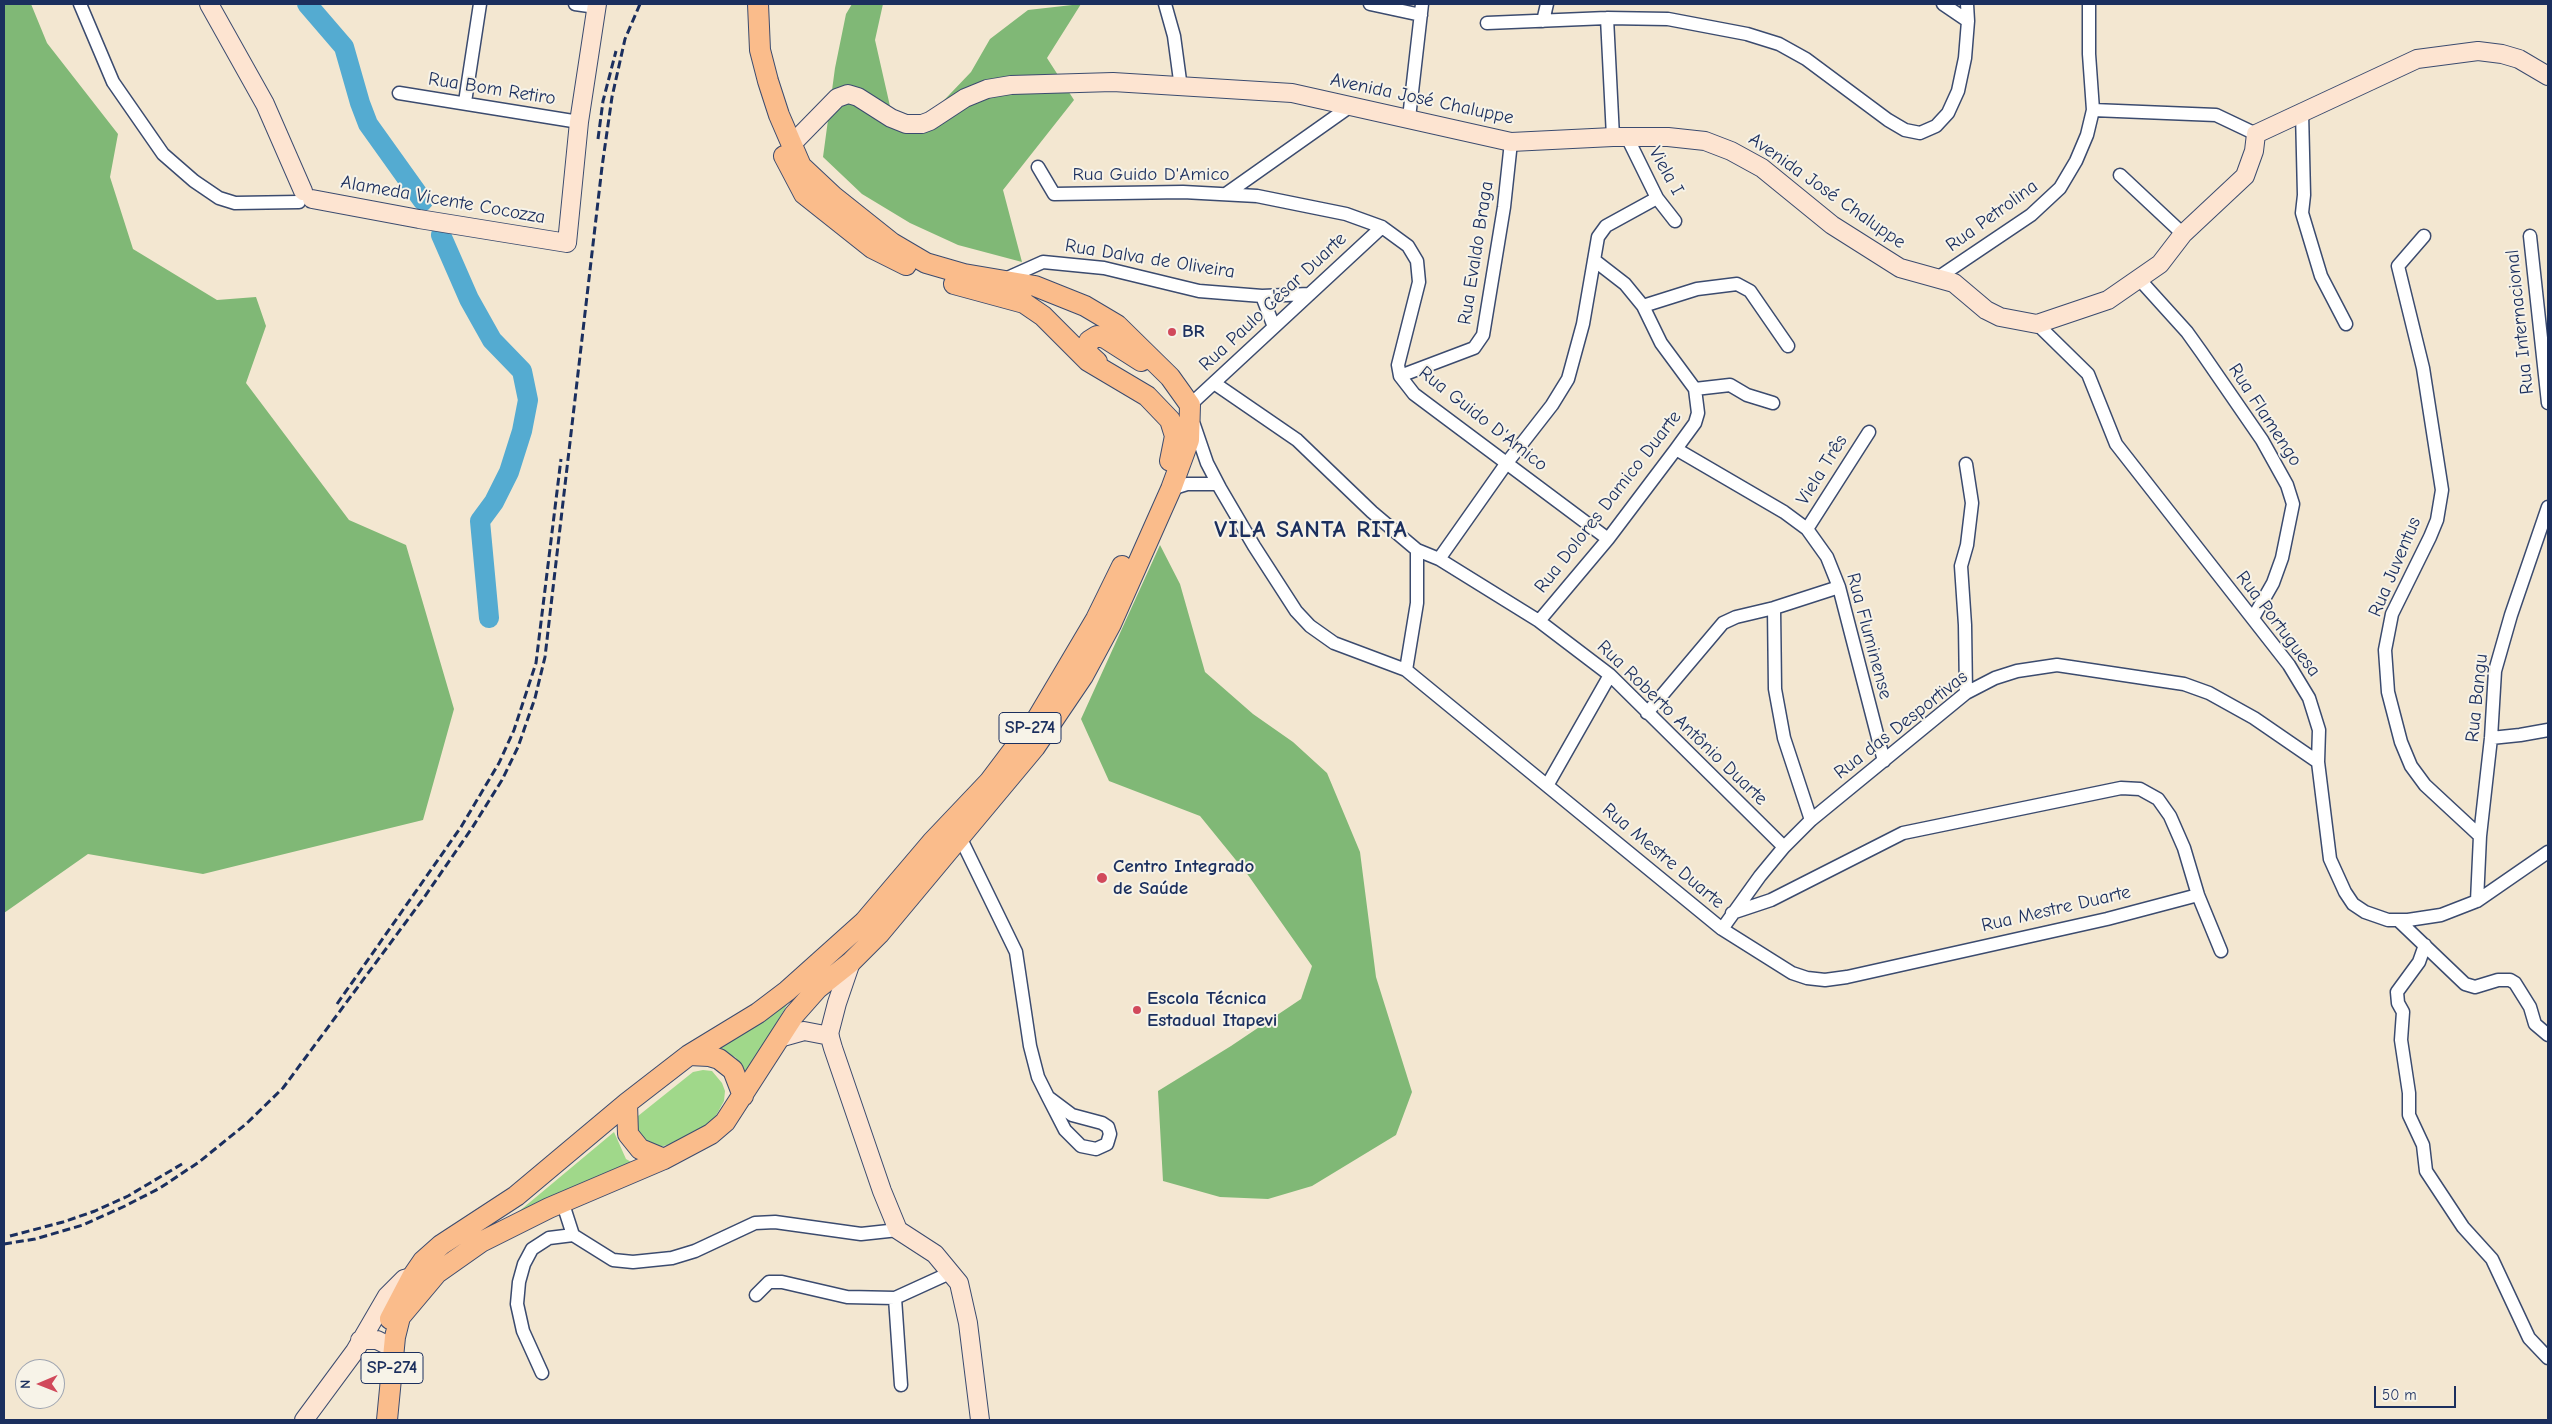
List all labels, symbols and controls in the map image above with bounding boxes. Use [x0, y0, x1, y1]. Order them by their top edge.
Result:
street label: Rua Bom Retiro [427, 68, 557, 110]
street label: Avenida José Chaluppe [1328, 68, 1516, 130]
street label: Avenida José Chaluppe [1744, 128, 1910, 254]
street label: Viela I [1643, 143, 1689, 199]
street label: Rua Guido D'Amico [1072, 164, 1230, 186]
street label: Alameda Vicente Cocozza [339, 171, 547, 229]
street label: Rua Petrolina [1942, 175, 2042, 257]
street label: Rua Evaldo Braga [1453, 179, 1499, 327]
street label: Rua Paulo César Duarte [1195, 228, 1351, 376]
street label: Rua Dalva de Oliveira [1063, 234, 1237, 284]
street label: Rua Internacional [2501, 249, 2539, 395]
place label: BR [1182, 321, 1205, 343]
marker: BR [1166, 326, 1178, 338]
street label: Rua Flamengo [2223, 359, 2307, 471]
street label: Rua Guido D'Amico [1414, 362, 1552, 476]
street label: Rua Dolores Damico Duarte [1530, 406, 1686, 598]
street label: Viela Três [1791, 431, 1853, 509]
street label: Rua Juventus [2364, 514, 2426, 620]
district label: VILA SANTA RITA [1212, 516, 1410, 544]
street label: Rua Portuguesa [2231, 567, 2325, 681]
street label: Rua Fluminense [1841, 570, 1897, 702]
street label: Rua Roberto Antônio Duarte [1592, 636, 1772, 810]
street label: Rua Bangu [2461, 653, 2493, 743]
street label: Rua das Desportivas [1830, 666, 1972, 784]
road number: SP-274 [999, 712, 1061, 744]
street label: Rua Mestre Duarte [1597, 798, 1729, 914]
place label: Centro Integrado de Saúde [1113, 856, 1254, 900]
marker: Centro Integrado de Saúde [1095, 871, 1109, 885]
street label: Rua Mestre Duarte [1979, 881, 2133, 937]
place label: Escola Técnica Estadual Itapevi [1147, 988, 1277, 1032]
marker: Escola Técnica Estadual Itapevi [1131, 1004, 1143, 1016]
road number: SP-274 [361, 1352, 423, 1384]
north arrow [15, 1359, 65, 1409]
scale bar [2377, 1376, 2460, 1408]
text: N [17, 1380, 34, 1389]
text: 50 m [2382, 1386, 2417, 1404]

